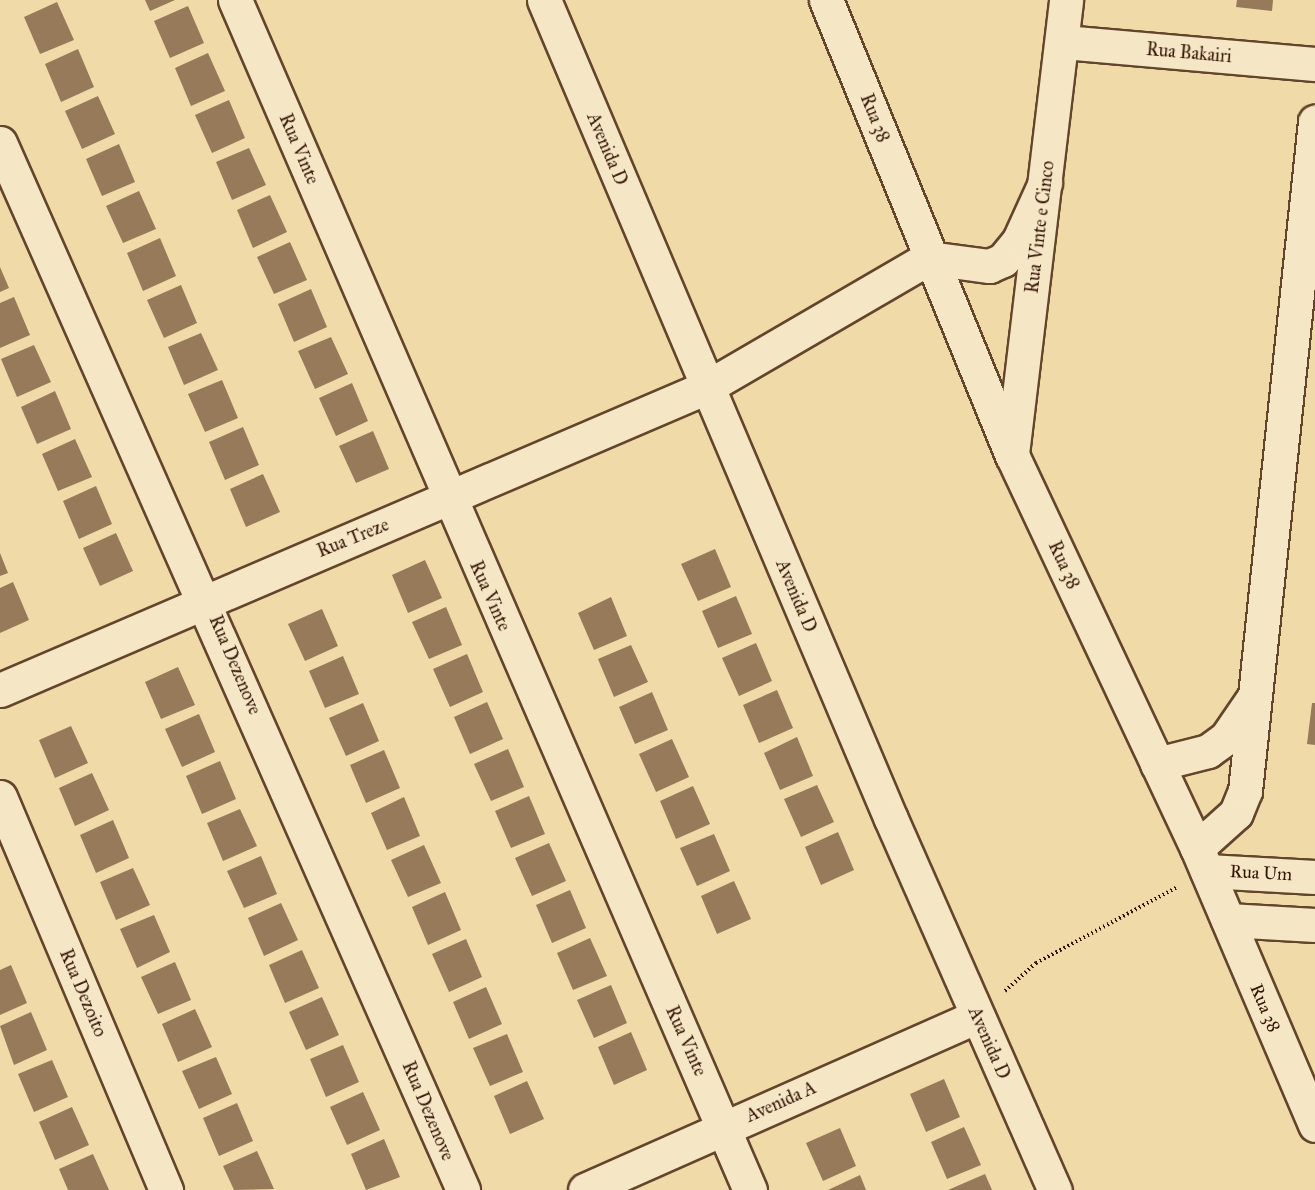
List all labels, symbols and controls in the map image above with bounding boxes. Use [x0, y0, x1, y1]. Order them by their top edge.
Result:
street label: Rua Bakairi [1145, 39, 1233, 67]
street label: Rua 38 [856, 91, 894, 145]
street label: Rua Vinte [274, 110, 324, 188]
street label: Avenida D [582, 110, 632, 188]
street label: Rua Vinte e Cinco [1021, 159, 1059, 295]
street label: Rua Treze [314, 514, 392, 562]
street label: Rua 38 [1044, 538, 1084, 592]
street label: Avenida D [771, 557, 821, 635]
street label: Rua Vinte [465, 558, 515, 634]
street label: Rua Dezenove [204, 612, 266, 718]
street label: Rua Um [1229, 861, 1293, 885]
street label: Rua Dezoito [55, 946, 111, 1040]
street label: Rua 38 [1245, 981, 1285, 1035]
street label: Rua Vinte [661, 1003, 711, 1079]
street label: Avenida D [964, 1004, 1014, 1082]
street label: Rua Dezenove [397, 1058, 459, 1164]
street label: Avenida A [743, 1077, 819, 1127]

